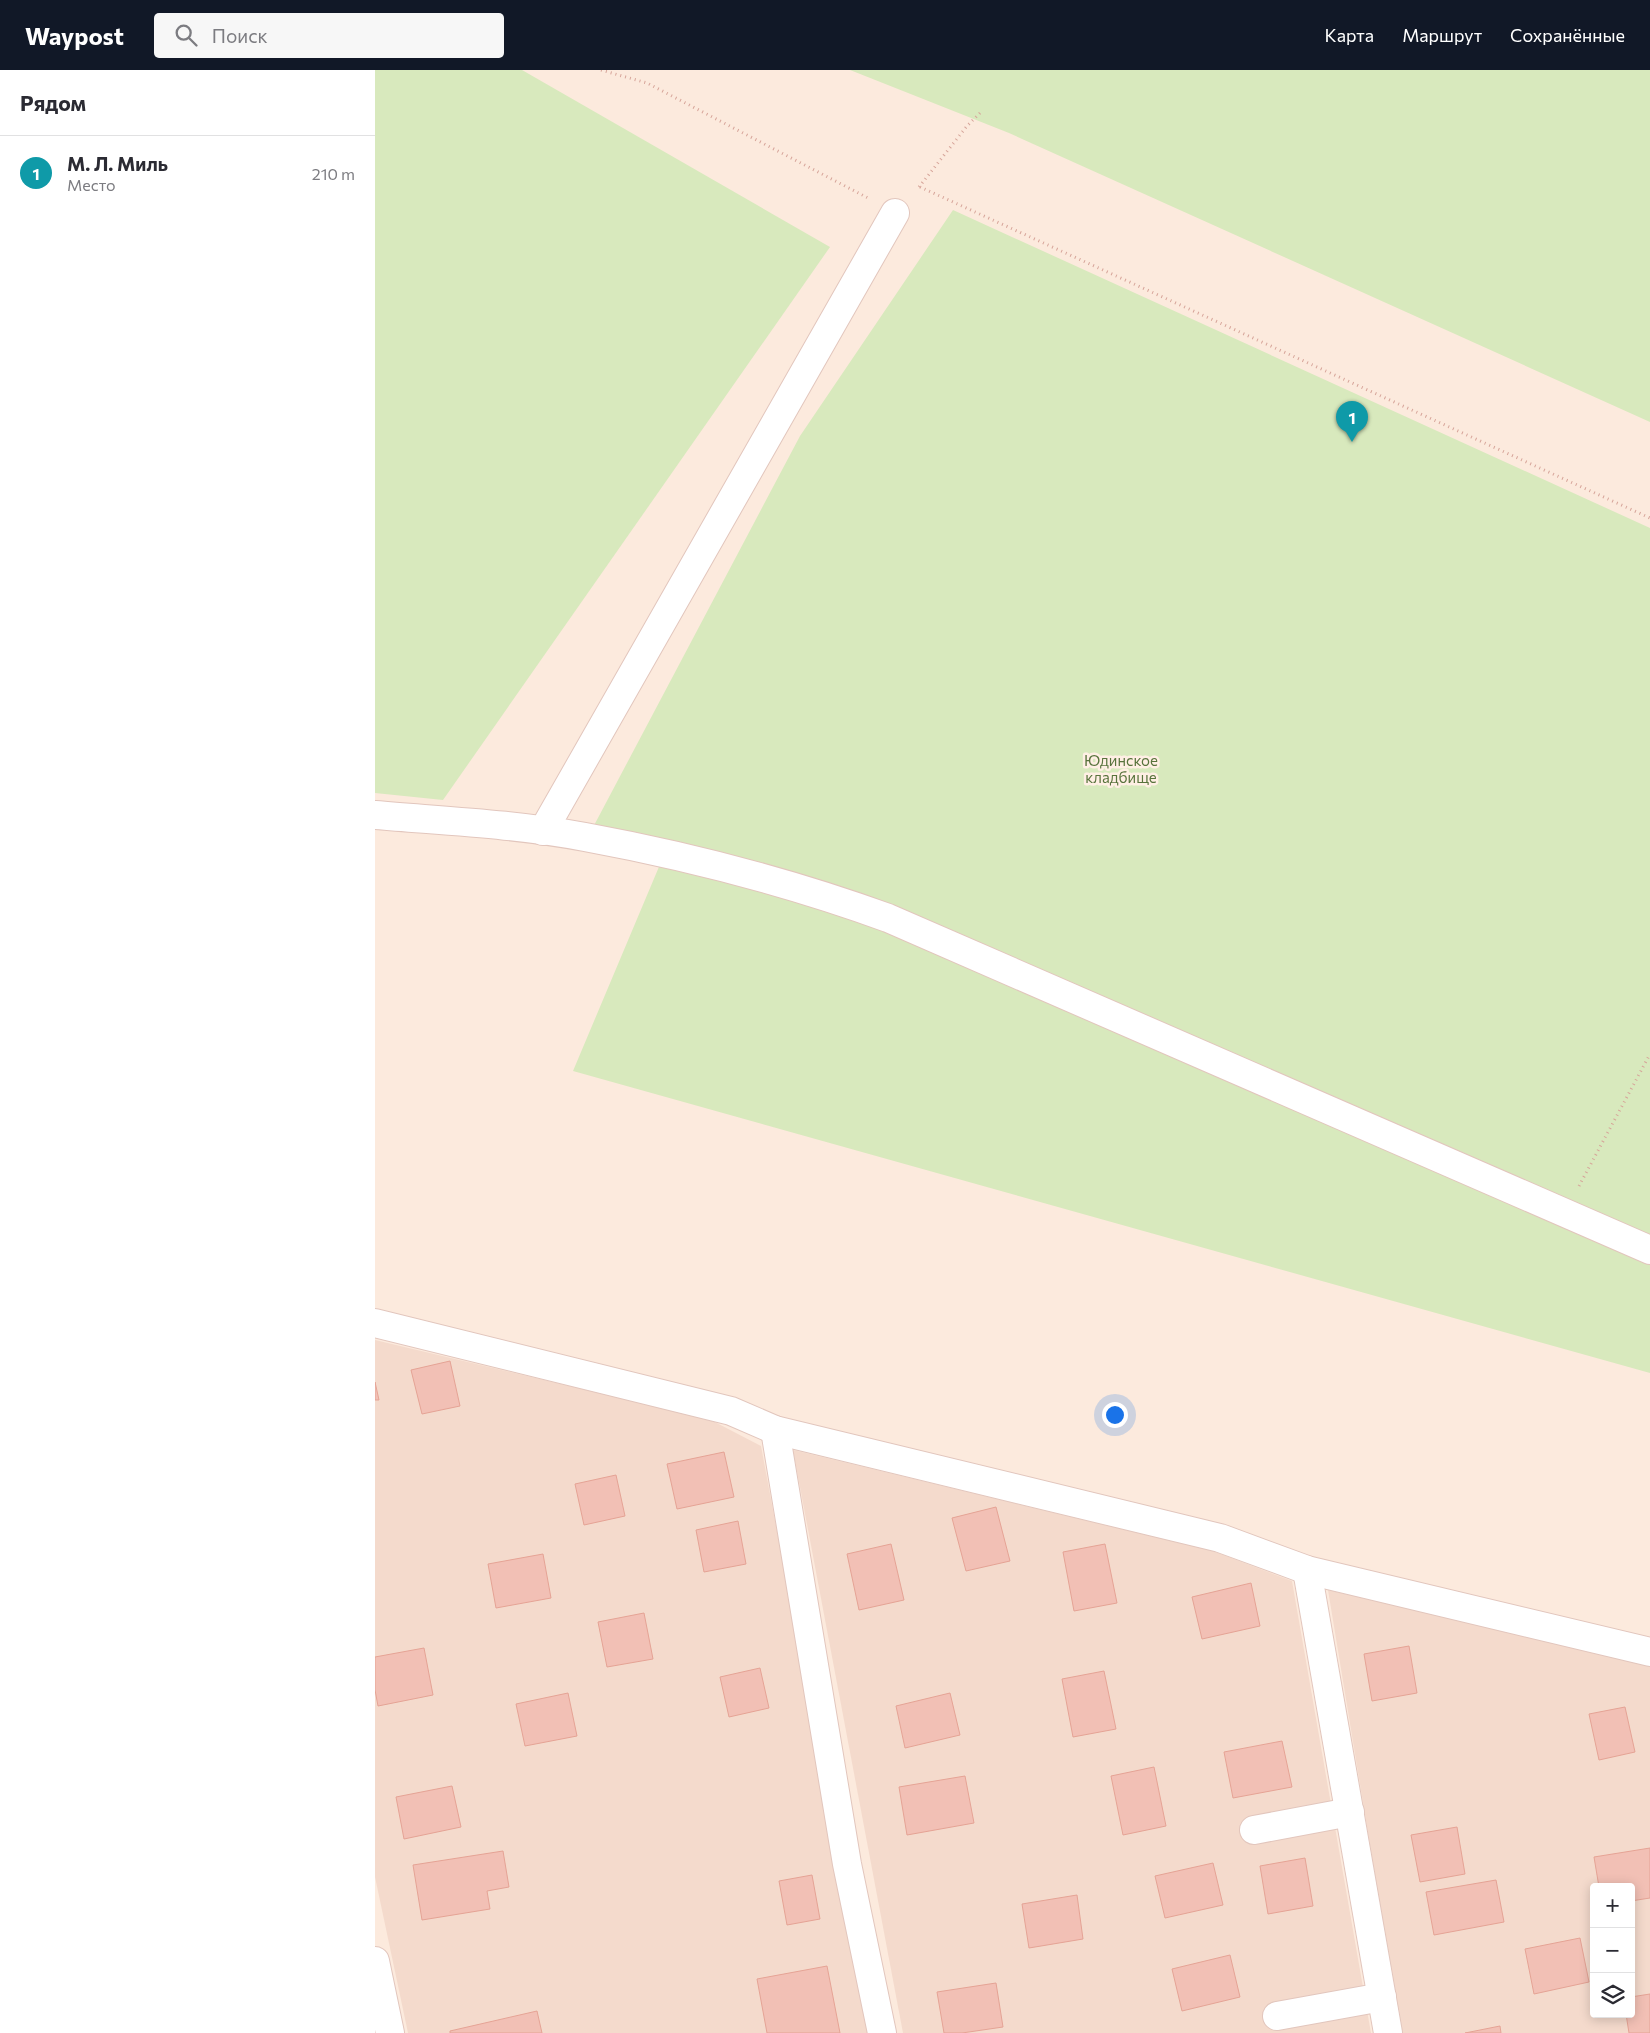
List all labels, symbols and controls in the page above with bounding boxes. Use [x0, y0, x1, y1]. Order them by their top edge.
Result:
search box [154, 13, 504, 58]
text: Waypost [25, 21, 124, 50]
icon: search [172, 21, 200, 49]
text: Поиск [212, 24, 268, 47]
text: Карта [1325, 24, 1374, 46]
text: Маршрут [1402, 24, 1482, 46]
text: Сохранённые [1510, 24, 1625, 46]
text: Рядом [20, 90, 86, 115]
text: М. Л. Миль [67, 152, 168, 175]
text: 1 [32, 164, 40, 183]
text: 210 m [312, 164, 355, 183]
text: Место [67, 175, 116, 194]
pin: 1 [1336, 401, 1368, 442]
park label: Юдинское кладбище [1084, 751, 1158, 786]
your location [1102, 1402, 1128, 1428]
map controls [1590, 1883, 1635, 2018]
button: + [1590, 1883, 1635, 1928]
button: − [1590, 1928, 1635, 1973]
button: layers [1590, 1973, 1635, 2018]

